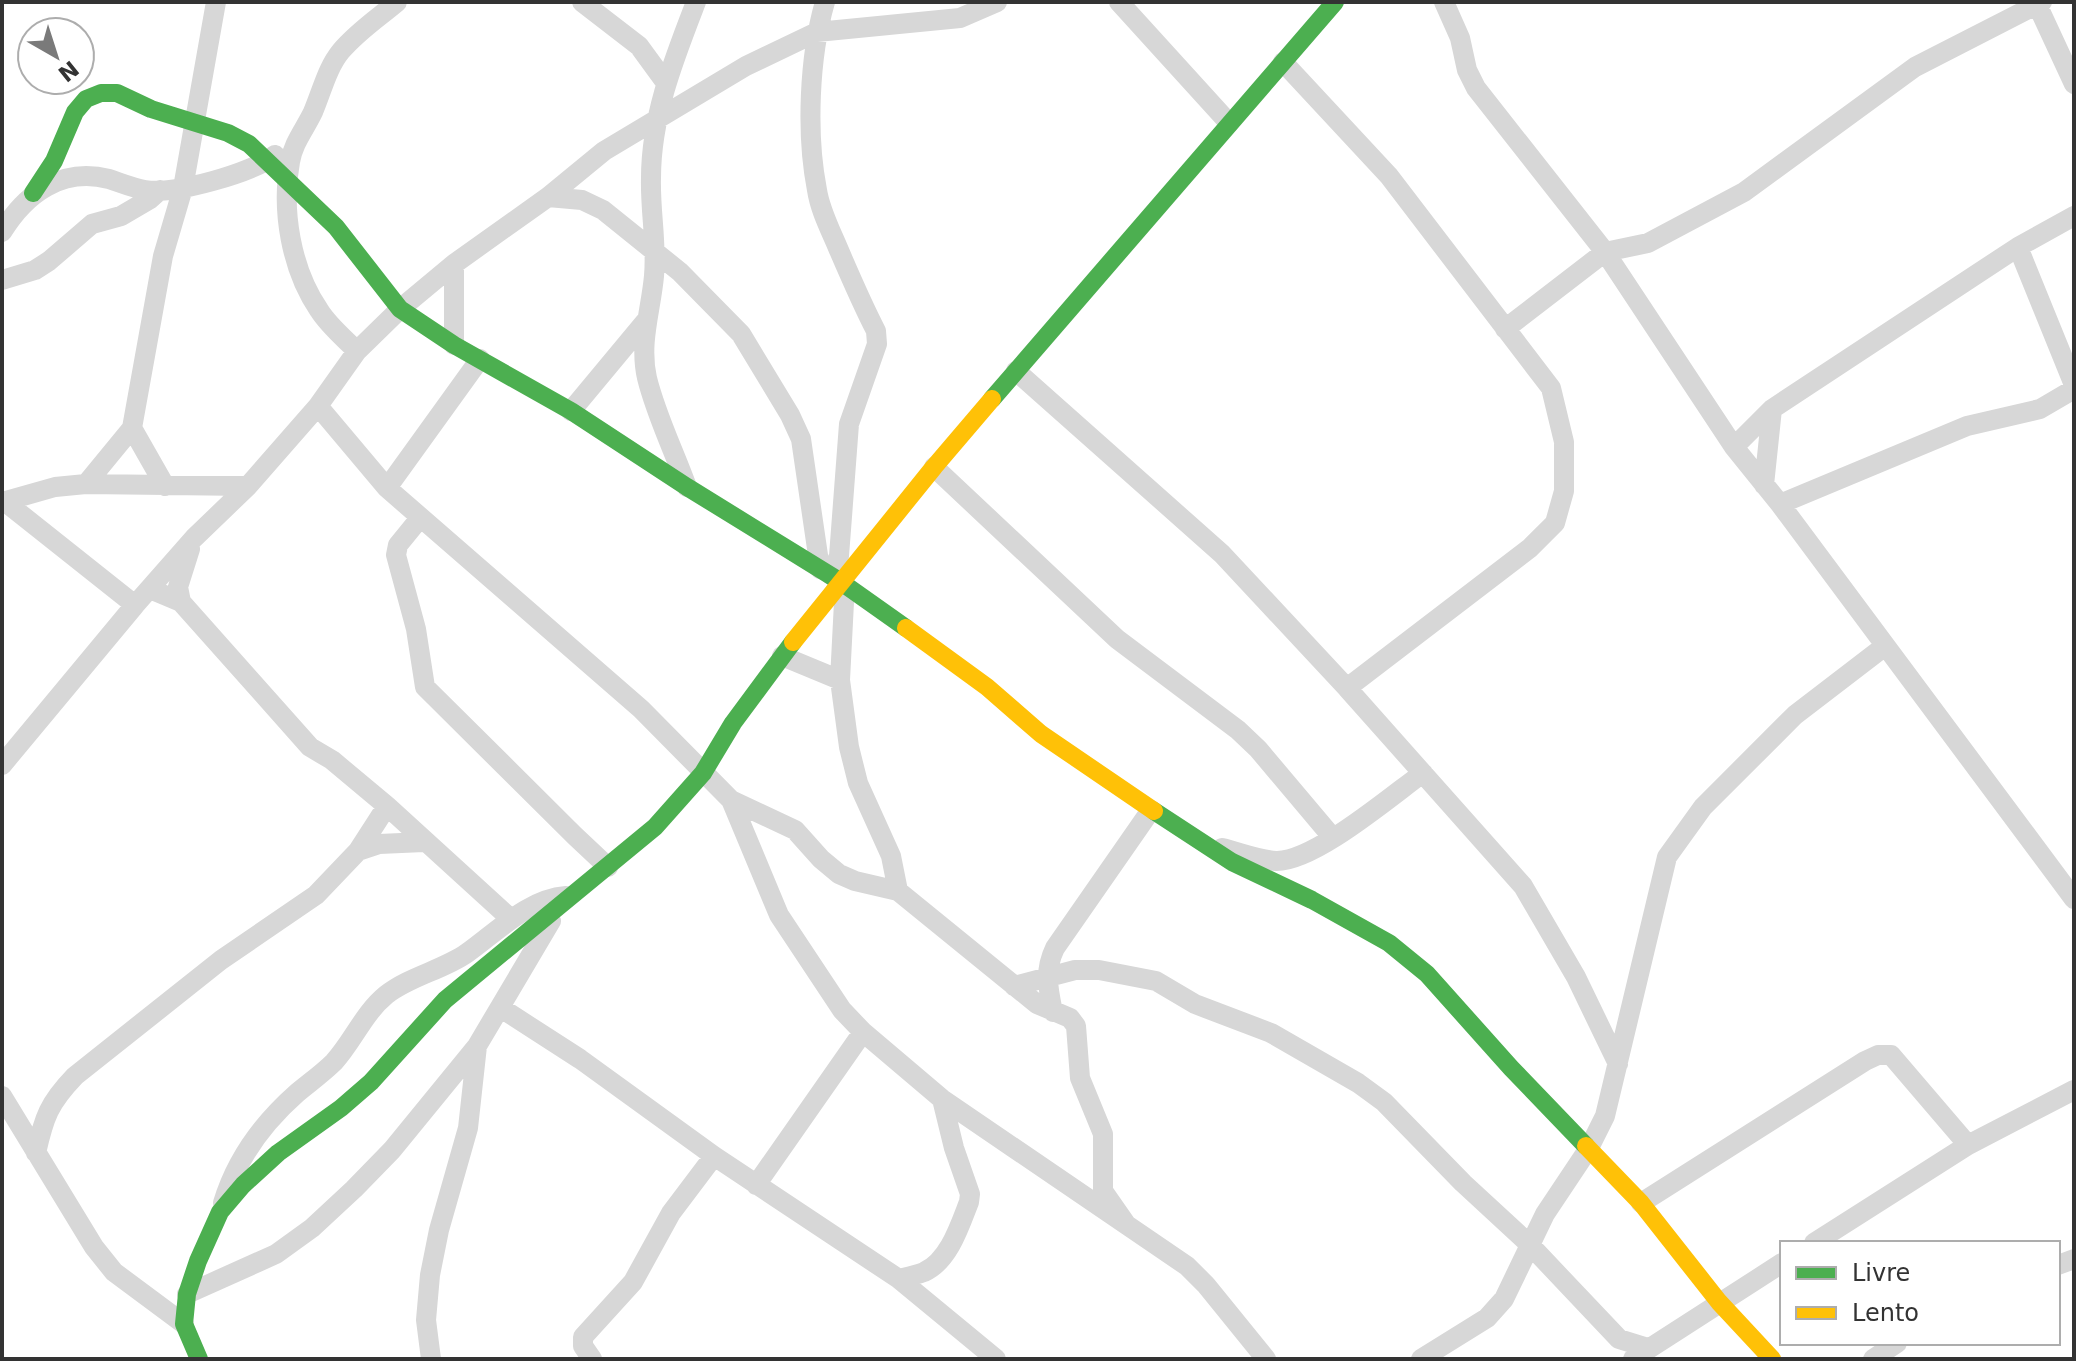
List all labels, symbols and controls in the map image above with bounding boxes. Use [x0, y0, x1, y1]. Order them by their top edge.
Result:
north arrow [16, 16, 96, 96]
text: N [53, 56, 83, 87]
legend [1780, 1241, 2060, 1345]
text: Livre [1852, 1259, 1910, 1287]
text: Lento [1852, 1299, 1919, 1327]

